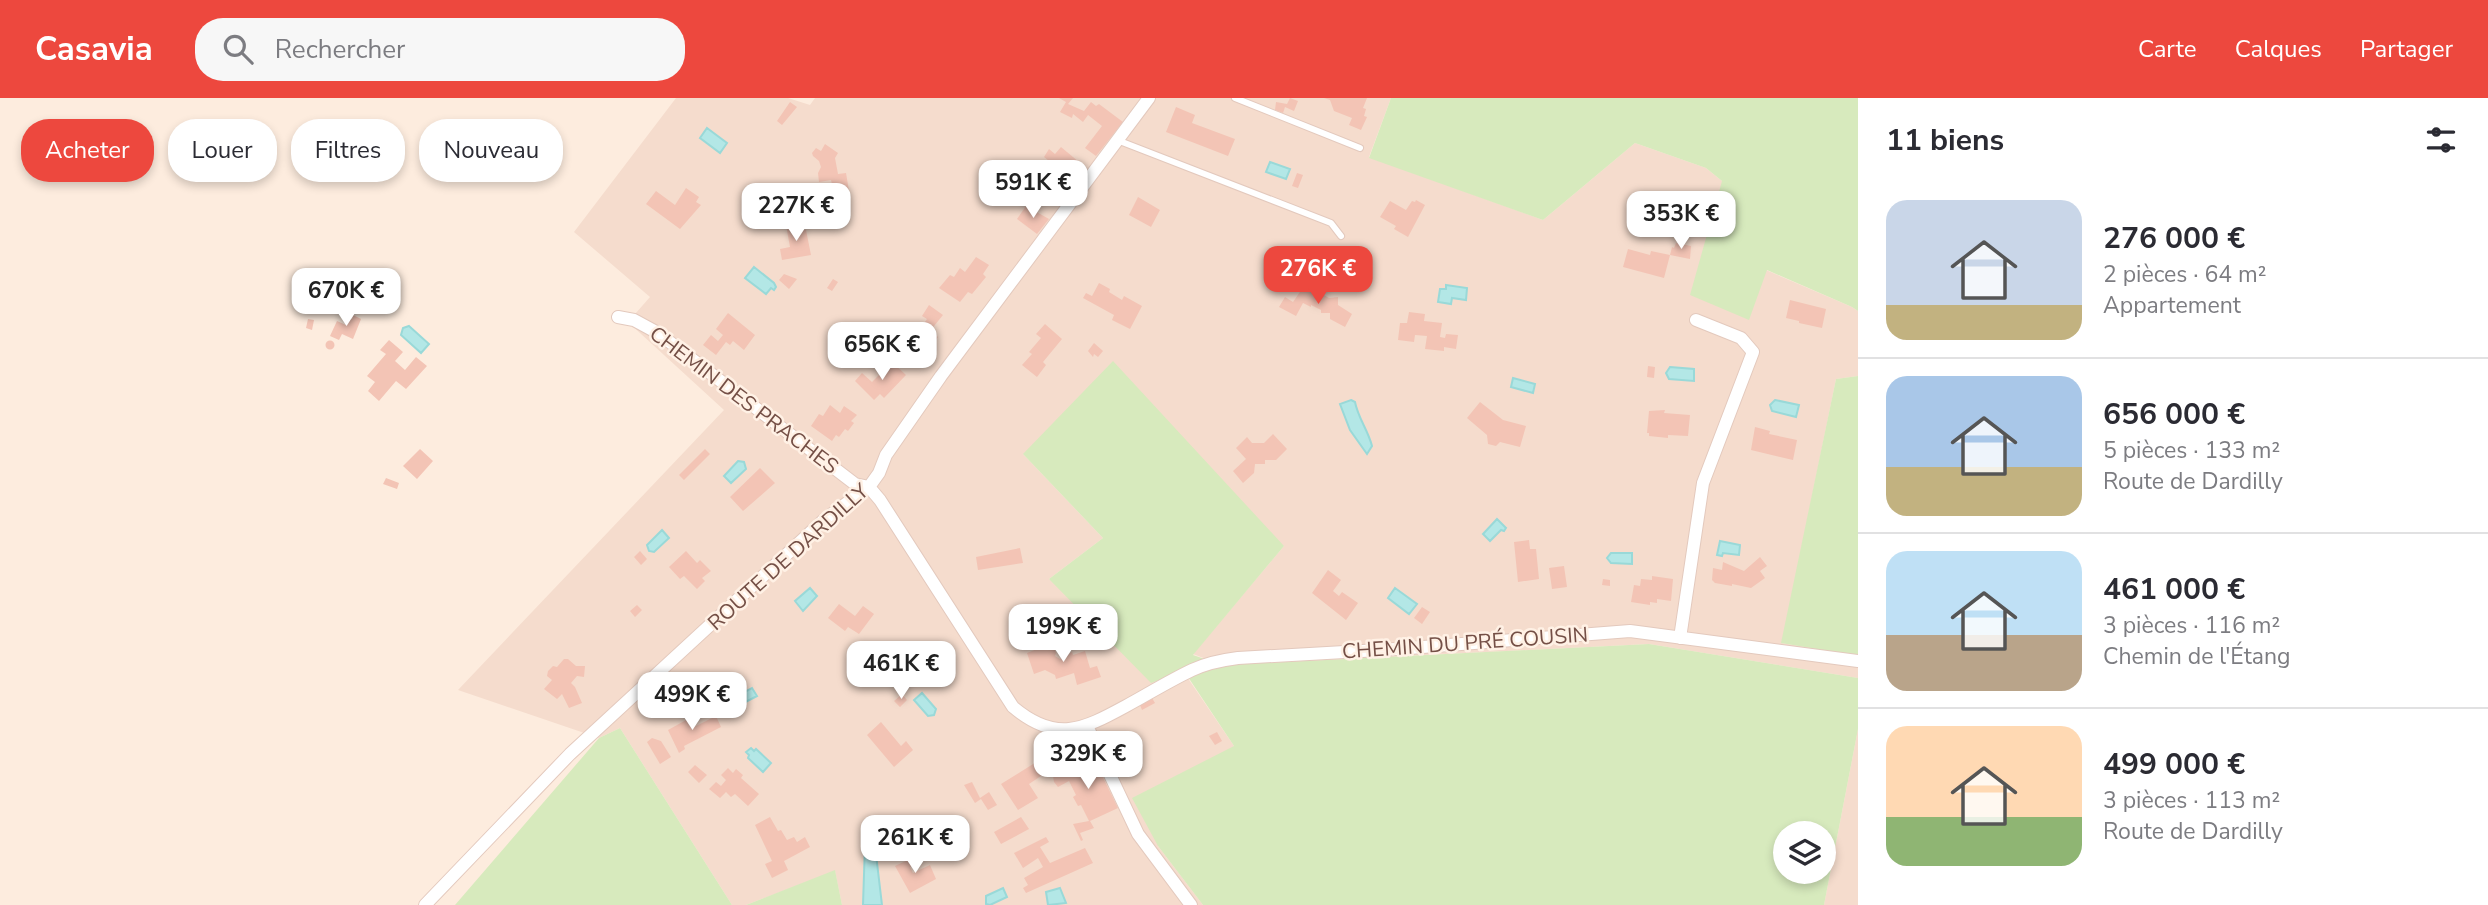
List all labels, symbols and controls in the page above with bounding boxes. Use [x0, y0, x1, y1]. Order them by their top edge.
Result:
search box [195, 18, 685, 81]
text: Casavia [35, 27, 153, 72]
icon: search [219, 30, 257, 68]
text: Rechercher [275, 32, 405, 67]
text: Carte [2138, 33, 2197, 65]
text: Calques [2235, 33, 2322, 65]
text: Partager [2360, 33, 2453, 65]
chip: Acheter [21, 119, 154, 182]
chip: Louer [168, 119, 277, 182]
chip: Filtres [291, 119, 405, 182]
chip: Nouveau [419, 119, 563, 182]
text: 11 biens [1886, 120, 2004, 161]
icon: filters [2422, 121, 2460, 159]
pin: 591K € [976, 160, 1090, 220]
text: 591K € [995, 167, 1071, 198]
pin: 227K € [739, 184, 853, 243]
text: 227K € [758, 190, 834, 221]
pin: 353K € [1624, 192, 1738, 251]
text: 353K € [1643, 198, 1719, 229]
text: 276 000 € [2103, 218, 2245, 259]
icon: home [1942, 228, 2026, 312]
pin: 276K € [1261, 246, 1375, 306]
text: 276K € [1280, 253, 1356, 284]
text: 2 pièces · 64 m² [2103, 259, 2266, 290]
pin: 670K € [289, 268, 403, 328]
text: 670K € [308, 275, 384, 306]
text: Appartement [2103, 290, 2241, 321]
street label: CHEMIN DES PRACHES [644, 320, 844, 480]
pin: 656K € [825, 322, 939, 382]
text: 656K € [844, 329, 920, 360]
text: 656 000 € [2103, 394, 2245, 435]
icon: home [1942, 404, 2026, 488]
text: 5 pièces · 133 m² [2103, 435, 2280, 466]
text: Route de Dardilly [2103, 466, 2283, 497]
street label: ROUTE DE DARDILLY [702, 477, 875, 637]
text: 461 000 € [2103, 569, 2245, 610]
icon: home [1942, 579, 2026, 663]
pin: 199K € [1006, 604, 1120, 664]
text: 3 pièces · 116 m² [2103, 610, 2280, 641]
text: 199K € [1025, 611, 1101, 642]
street label: CHEMIN DU PRÉ COUSIN [1341, 620, 1589, 666]
text: Chemin de l'Étang [2103, 641, 2290, 672]
pin: 461K € [844, 642, 958, 701]
text: 461K € [863, 648, 939, 679]
pin: 499K € [635, 672, 749, 732]
text: 499K € [654, 679, 730, 710]
pin: 329K € [1031, 732, 1145, 791]
text: 329K € [1050, 738, 1126, 769]
text: 499 000 € [2103, 744, 2245, 785]
icon: home [1942, 754, 2026, 838]
text: 3 pièces · 113 m² [2103, 785, 2280, 816]
pin: 261K € [858, 816, 972, 875]
text: Route de Dardilly [2103, 816, 2283, 847]
map controls [1773, 821, 1836, 884]
button: layers [1773, 821, 1836, 884]
text: 261K € [877, 822, 953, 853]

